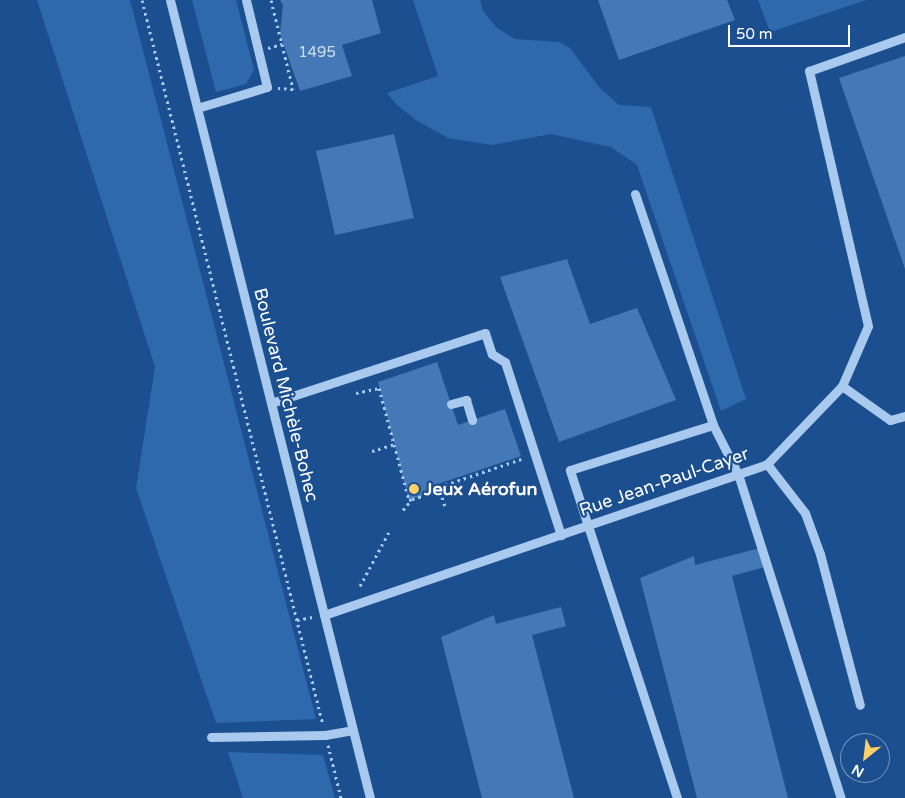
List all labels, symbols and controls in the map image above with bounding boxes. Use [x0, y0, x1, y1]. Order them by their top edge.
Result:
scale bar [730, 15, 852, 47]
text: 50 m [736, 25, 773, 43]
house number: 1495 [298, 44, 336, 62]
street label: Boulevard Michèle-Bohec [249, 286, 323, 504]
street label: Rue Jean-Paul-Cayer [576, 443, 752, 521]
place label: Jeux Aérofun [424, 478, 537, 500]
marker: Jeux Aérofun [408, 483, 420, 495]
north arrow [840, 733, 890, 783]
text: N [849, 761, 867, 781]

